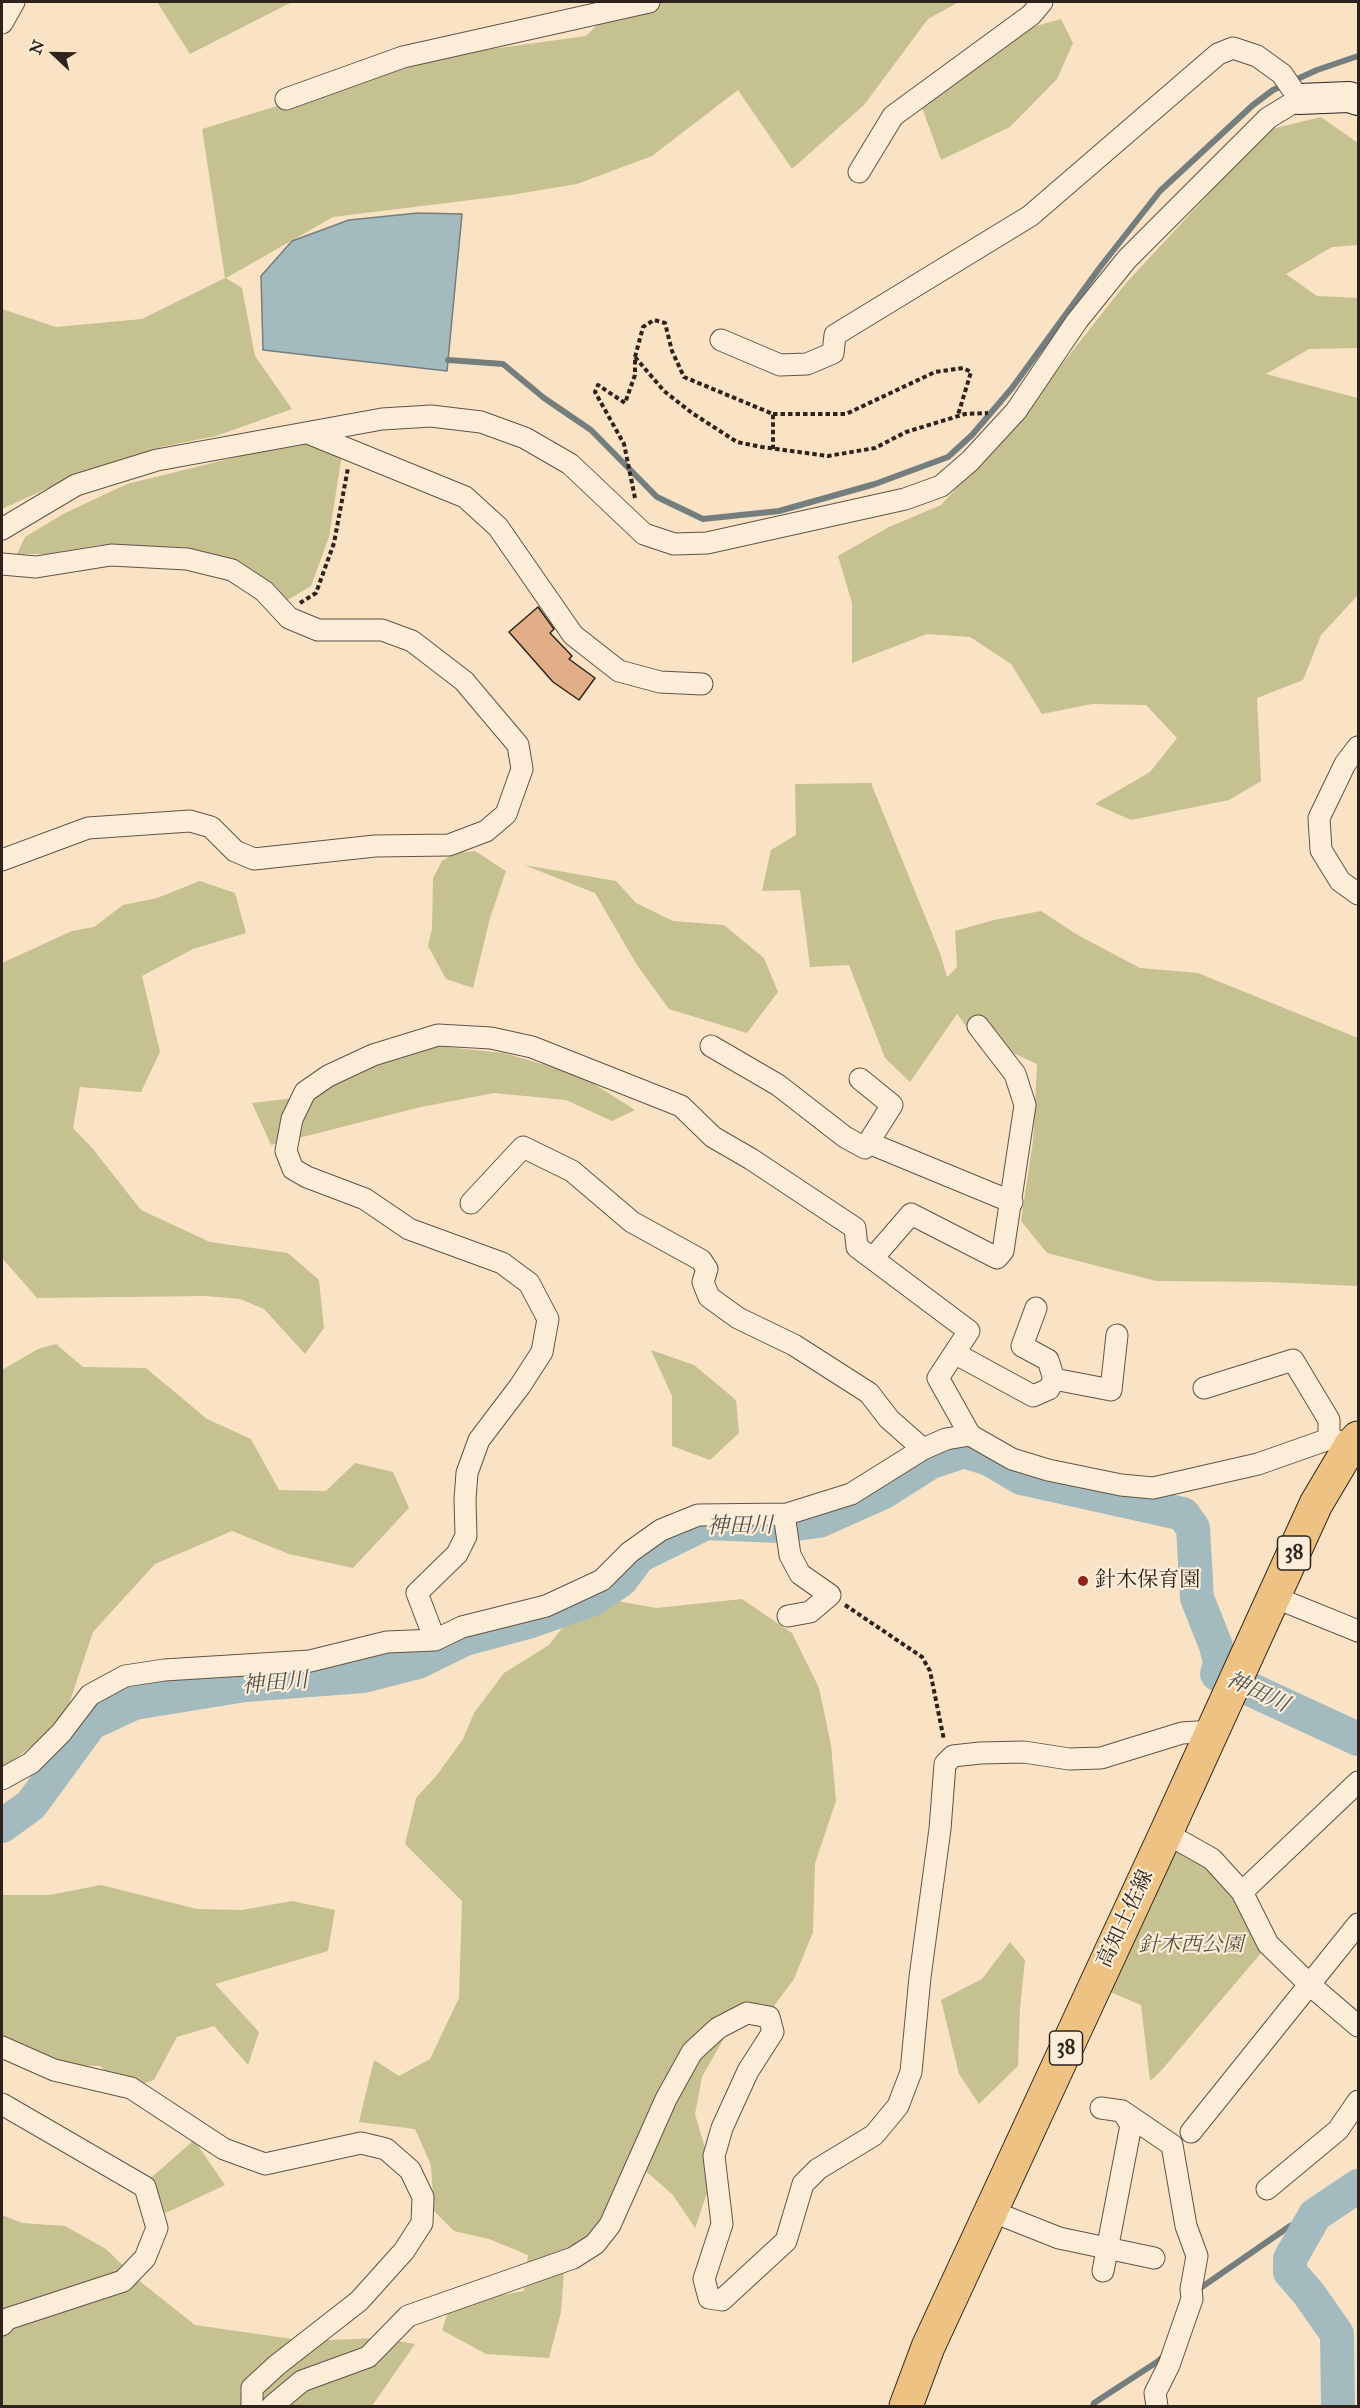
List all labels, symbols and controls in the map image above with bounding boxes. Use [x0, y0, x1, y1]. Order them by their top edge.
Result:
north arrow [24, 24, 84, 84]
text: N [25, 37, 48, 57]
water label: 神田川 [707, 1513, 773, 1541]
road number: 38 [1278, 1536, 1310, 1570]
place label: 針木保育園 [1095, 1568, 1200, 1594]
marker: 針木保育園 [1076, 1574, 1090, 1588]
water label: 神田川 [1222, 1667, 1292, 1719]
water label: 神田川 [241, 1668, 309, 1700]
street label: 高知土佐線 [1092, 1866, 1160, 1972]
park label: 針木西公園 [1139, 1933, 1243, 1959]
road number: 38 [1050, 2031, 1082, 2065]

